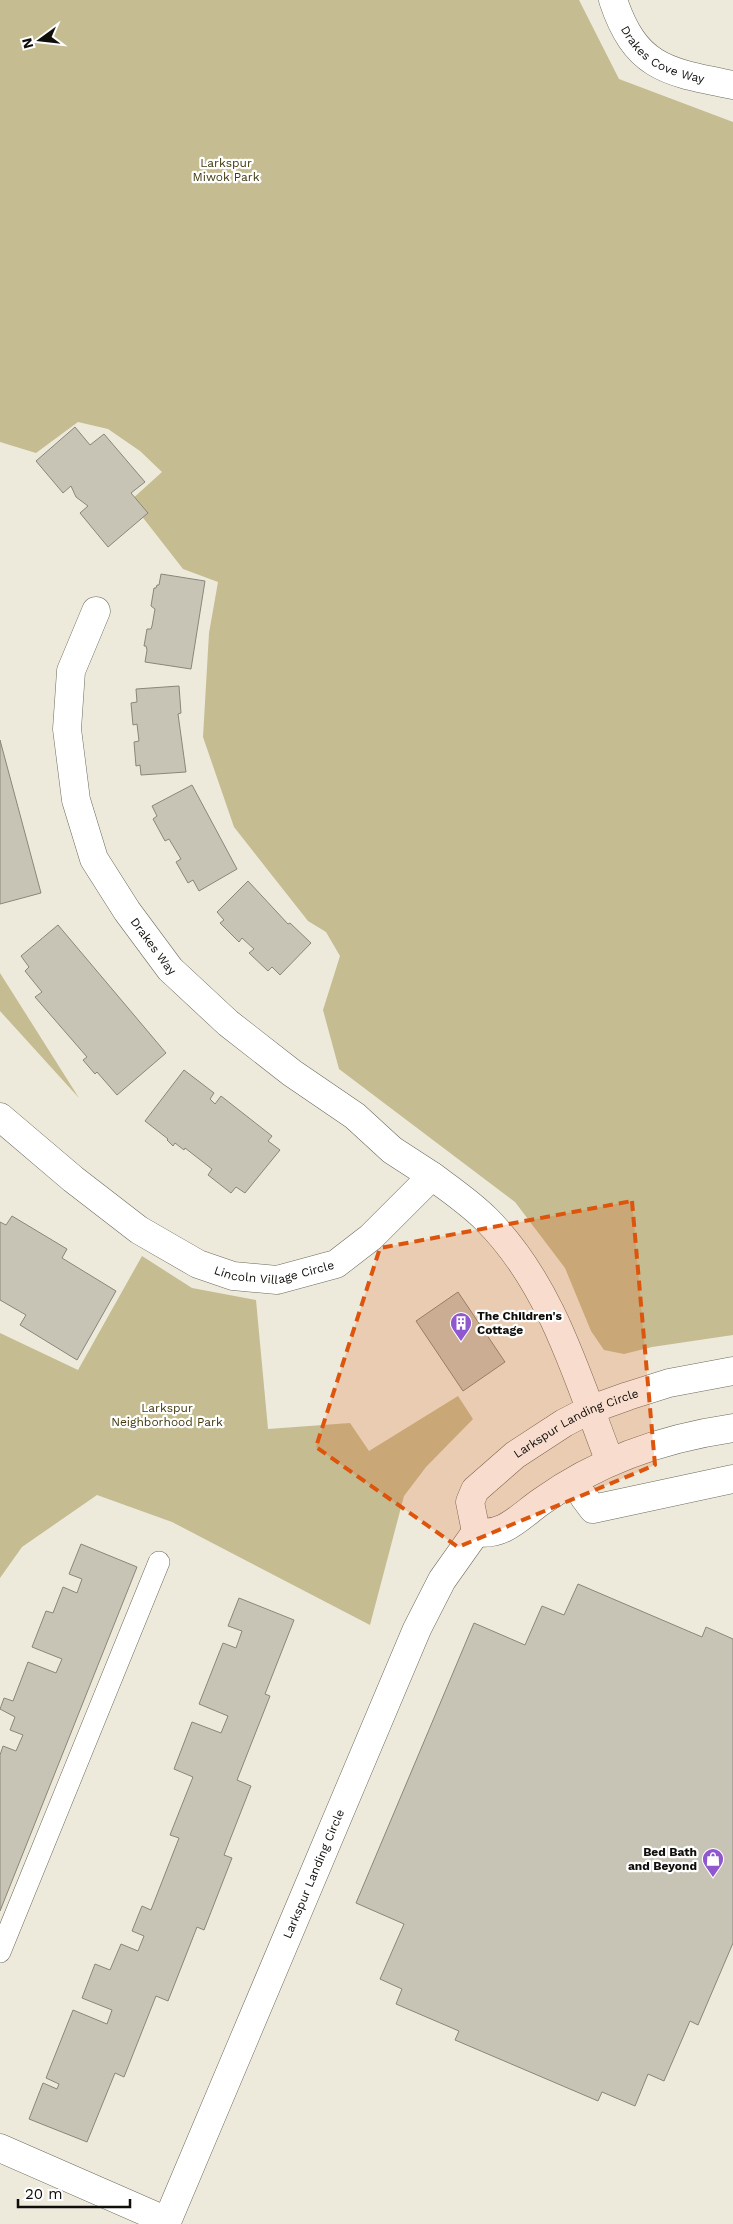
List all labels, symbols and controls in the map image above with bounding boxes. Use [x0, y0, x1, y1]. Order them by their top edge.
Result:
north arrow [15, 15, 65, 65]
street label: Drakes Cove Way [618, 23, 706, 86]
text: N [18, 36, 37, 50]
park label: Larkspur Miwok Park [193, 156, 260, 184]
street label: Drakes Way [127, 915, 179, 978]
street label: Lincoln Village Circle [212, 1258, 336, 1287]
place label: The Children's Cottage [477, 1309, 562, 1337]
building icon: The Children's Cottage [449, 1311, 473, 1342]
street label: Larkspur Landing Circle [511, 1386, 640, 1461]
park label: Larkspur Neighborhood Park [111, 1401, 223, 1429]
street label: Larkspur Landing Circle [280, 1807, 347, 1941]
place label: Bed Bath and Beyond [628, 1845, 697, 1873]
shop icon: Bed Bath and Beyond [701, 1847, 725, 1878]
scale bar [18, 2176, 130, 2208]
text: 20 m [25, 2185, 63, 2203]

